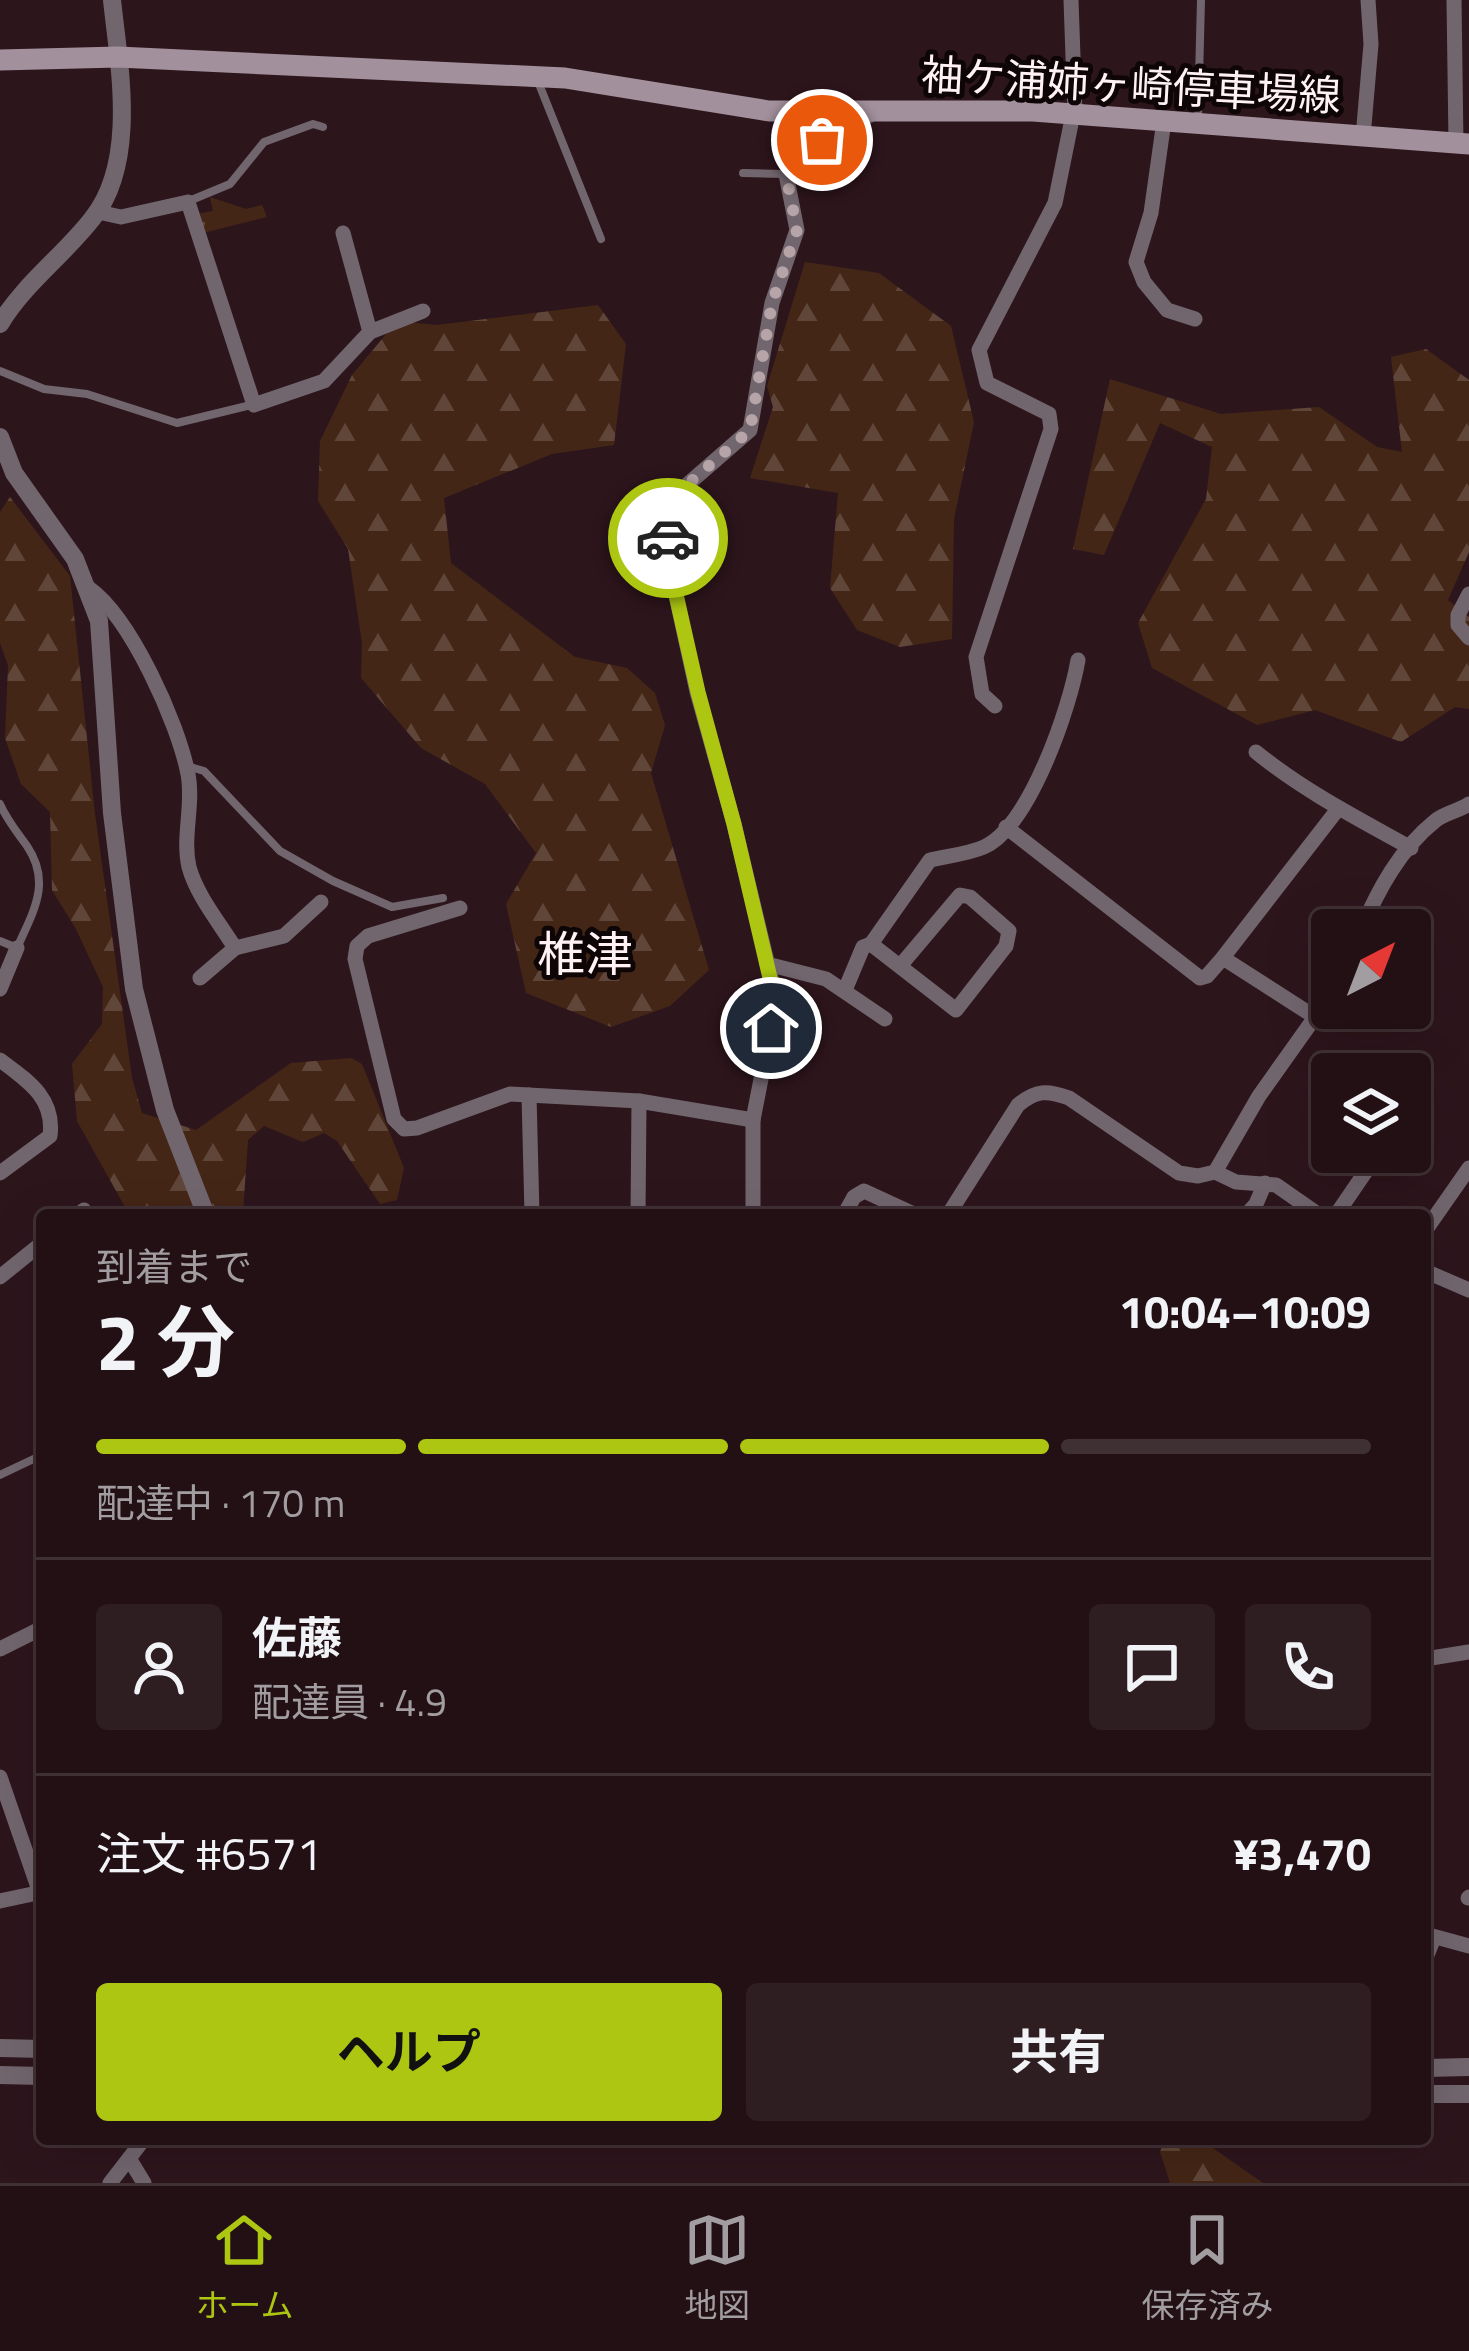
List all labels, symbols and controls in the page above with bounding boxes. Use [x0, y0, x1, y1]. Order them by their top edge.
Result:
street label: 袖ケ浦姉ヶ崎停車場線 [920, 41, 1342, 127]
pin [771, 89, 873, 191]
icon: bag [789, 107, 855, 173]
courier [608, 478, 728, 598]
icon: car [635, 505, 701, 571]
north arrow [1311, 909, 1431, 1029]
map controls [1311, 909, 1431, 1173]
district label: 椎津 [537, 917, 633, 990]
pin [720, 977, 822, 1079]
icon: home [738, 995, 804, 1061]
button: layers [1311, 1053, 1431, 1173]
text: 到着まで [96, 1237, 252, 1296]
text: 10:04–10:09 [1119, 1277, 1371, 1345]
text: 2 分 [96, 1282, 235, 1400]
text: 配達中 · 170 m [96, 1473, 345, 1532]
text: 佐藤 [252, 1603, 342, 1671]
button: person [96, 1604, 222, 1730]
button: chat [1089, 1604, 1215, 1730]
button: phone [1245, 1604, 1371, 1730]
text: 配達員 · 4.9 [252, 1672, 447, 1731]
text: 注文 #6571 [96, 1819, 322, 1887]
text: ¥3,470 [1233, 1819, 1371, 1887]
button: ヘルプ [96, 1983, 722, 2121]
button: 共有 [746, 1983, 1371, 2121]
tab: ホーム [195, 2207, 294, 2330]
tab: 地図 [684, 2207, 750, 2330]
tab: 保存済み [1141, 2207, 1273, 2330]

